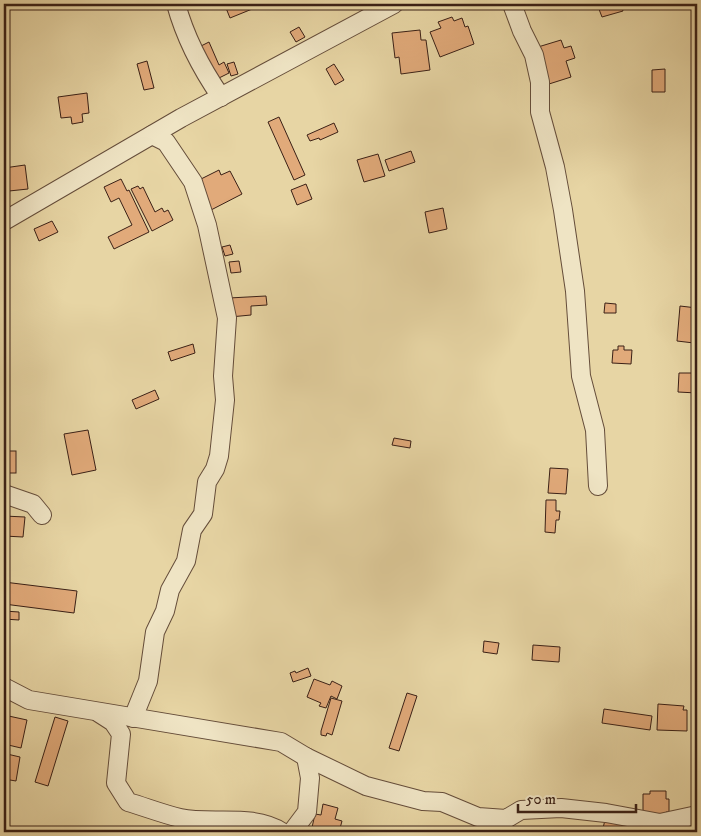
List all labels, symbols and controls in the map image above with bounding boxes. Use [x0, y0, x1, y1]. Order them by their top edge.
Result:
scale bar [518, 781, 636, 813]
text: 50 m [526, 790, 556, 809]

